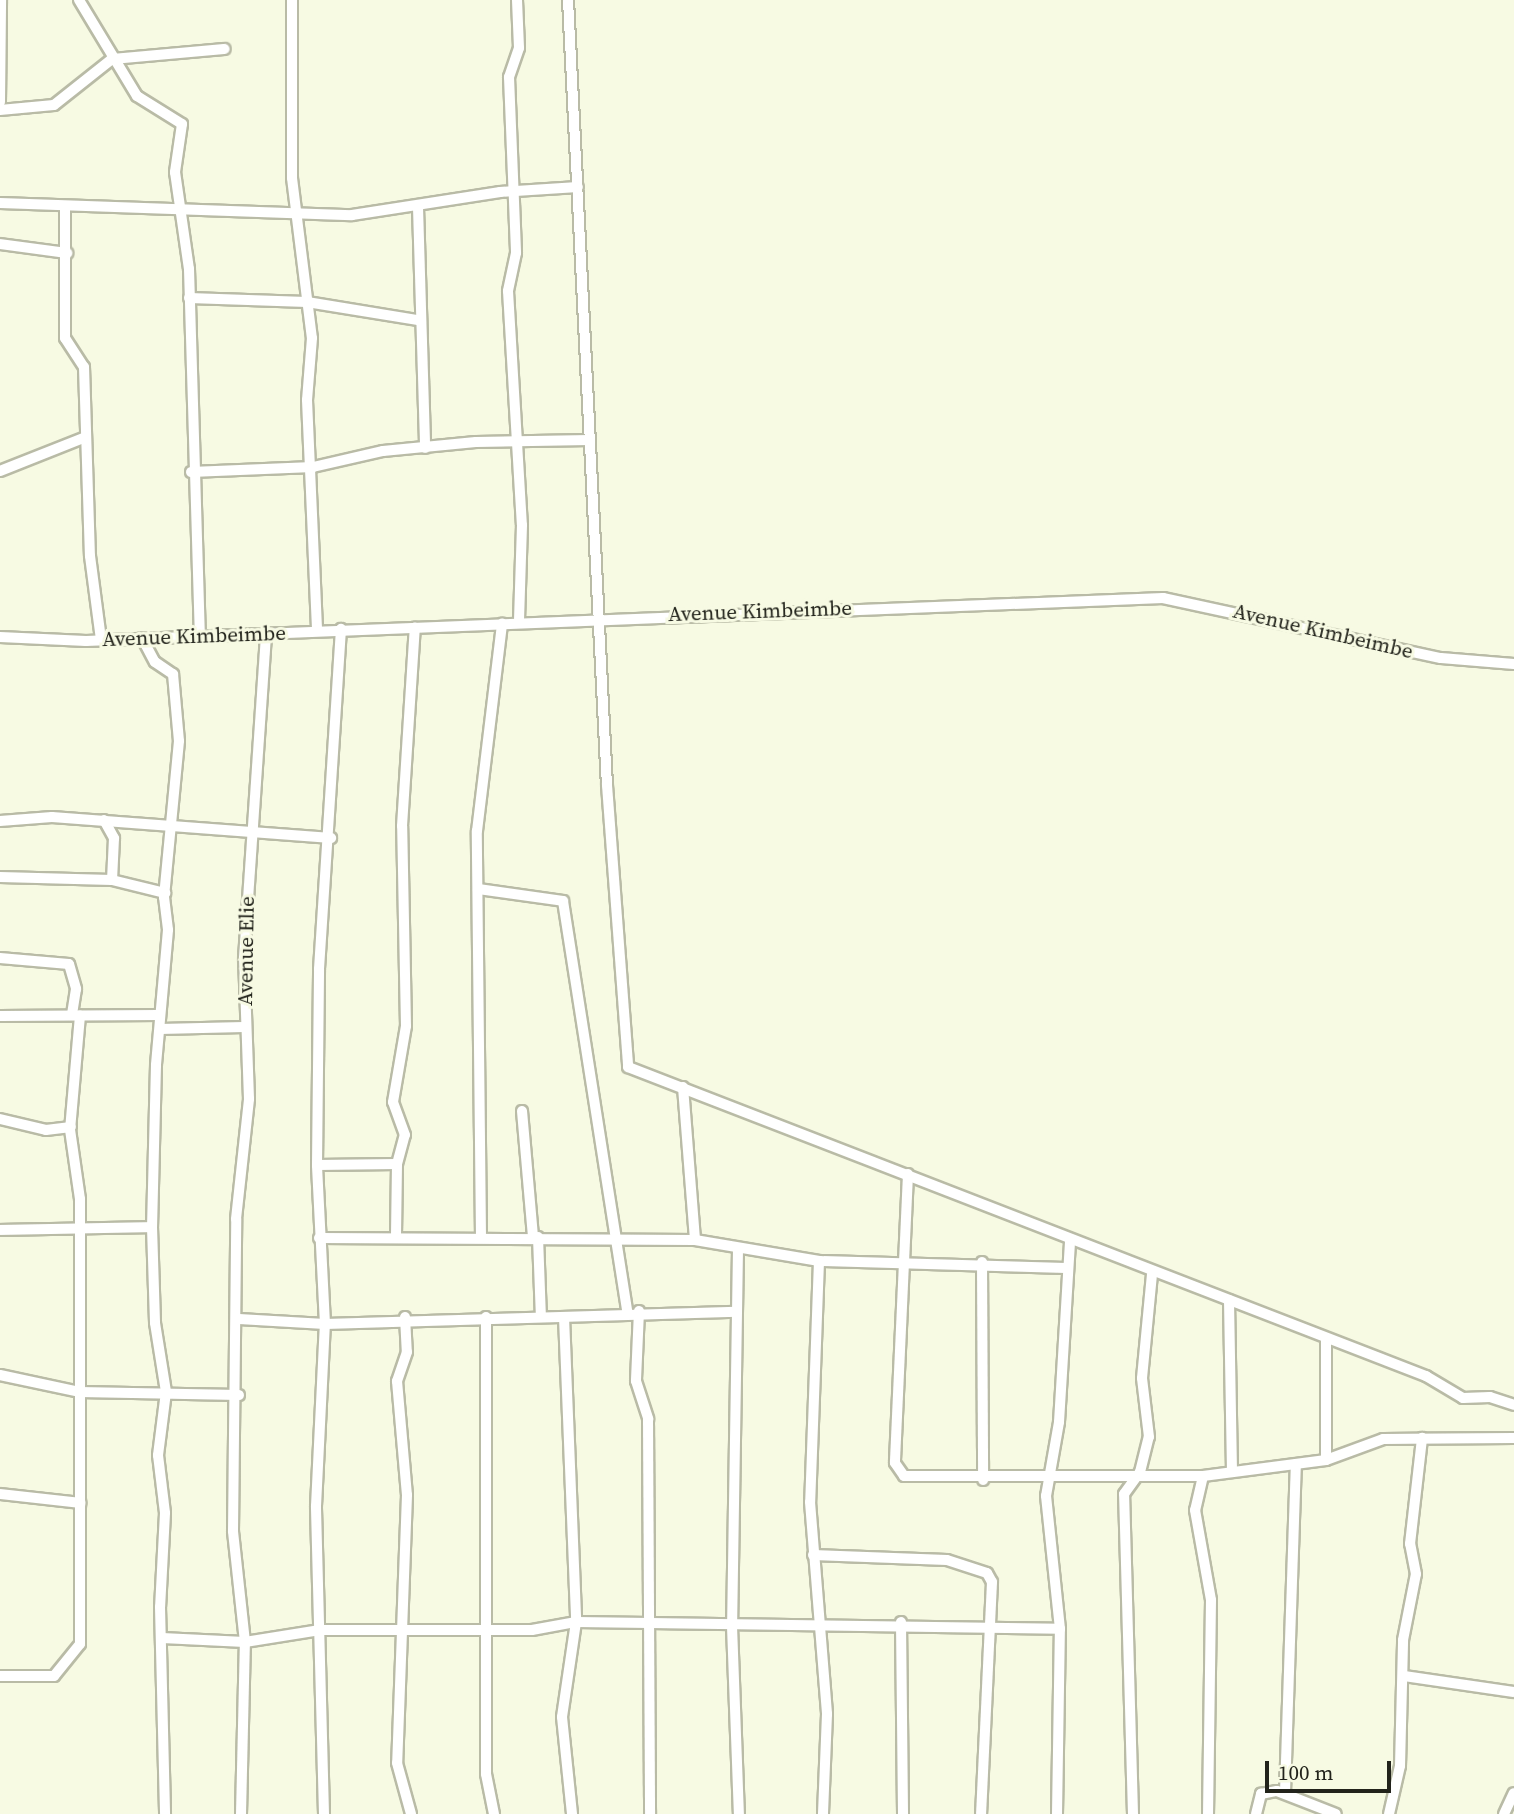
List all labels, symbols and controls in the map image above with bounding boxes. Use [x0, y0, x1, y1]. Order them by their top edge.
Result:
street label: Avenue Kimbeimbe [668, 595, 852, 627]
street label: Avenue Kimbeimbe [1231, 598, 1415, 664]
street label: Avenue Kimbeimbe [102, 620, 286, 652]
street label: Avenue Elie [232, 896, 260, 1006]
scale bar [1269, 1748, 1395, 1792]
text: 100 m [1278, 1758, 1333, 1787]

